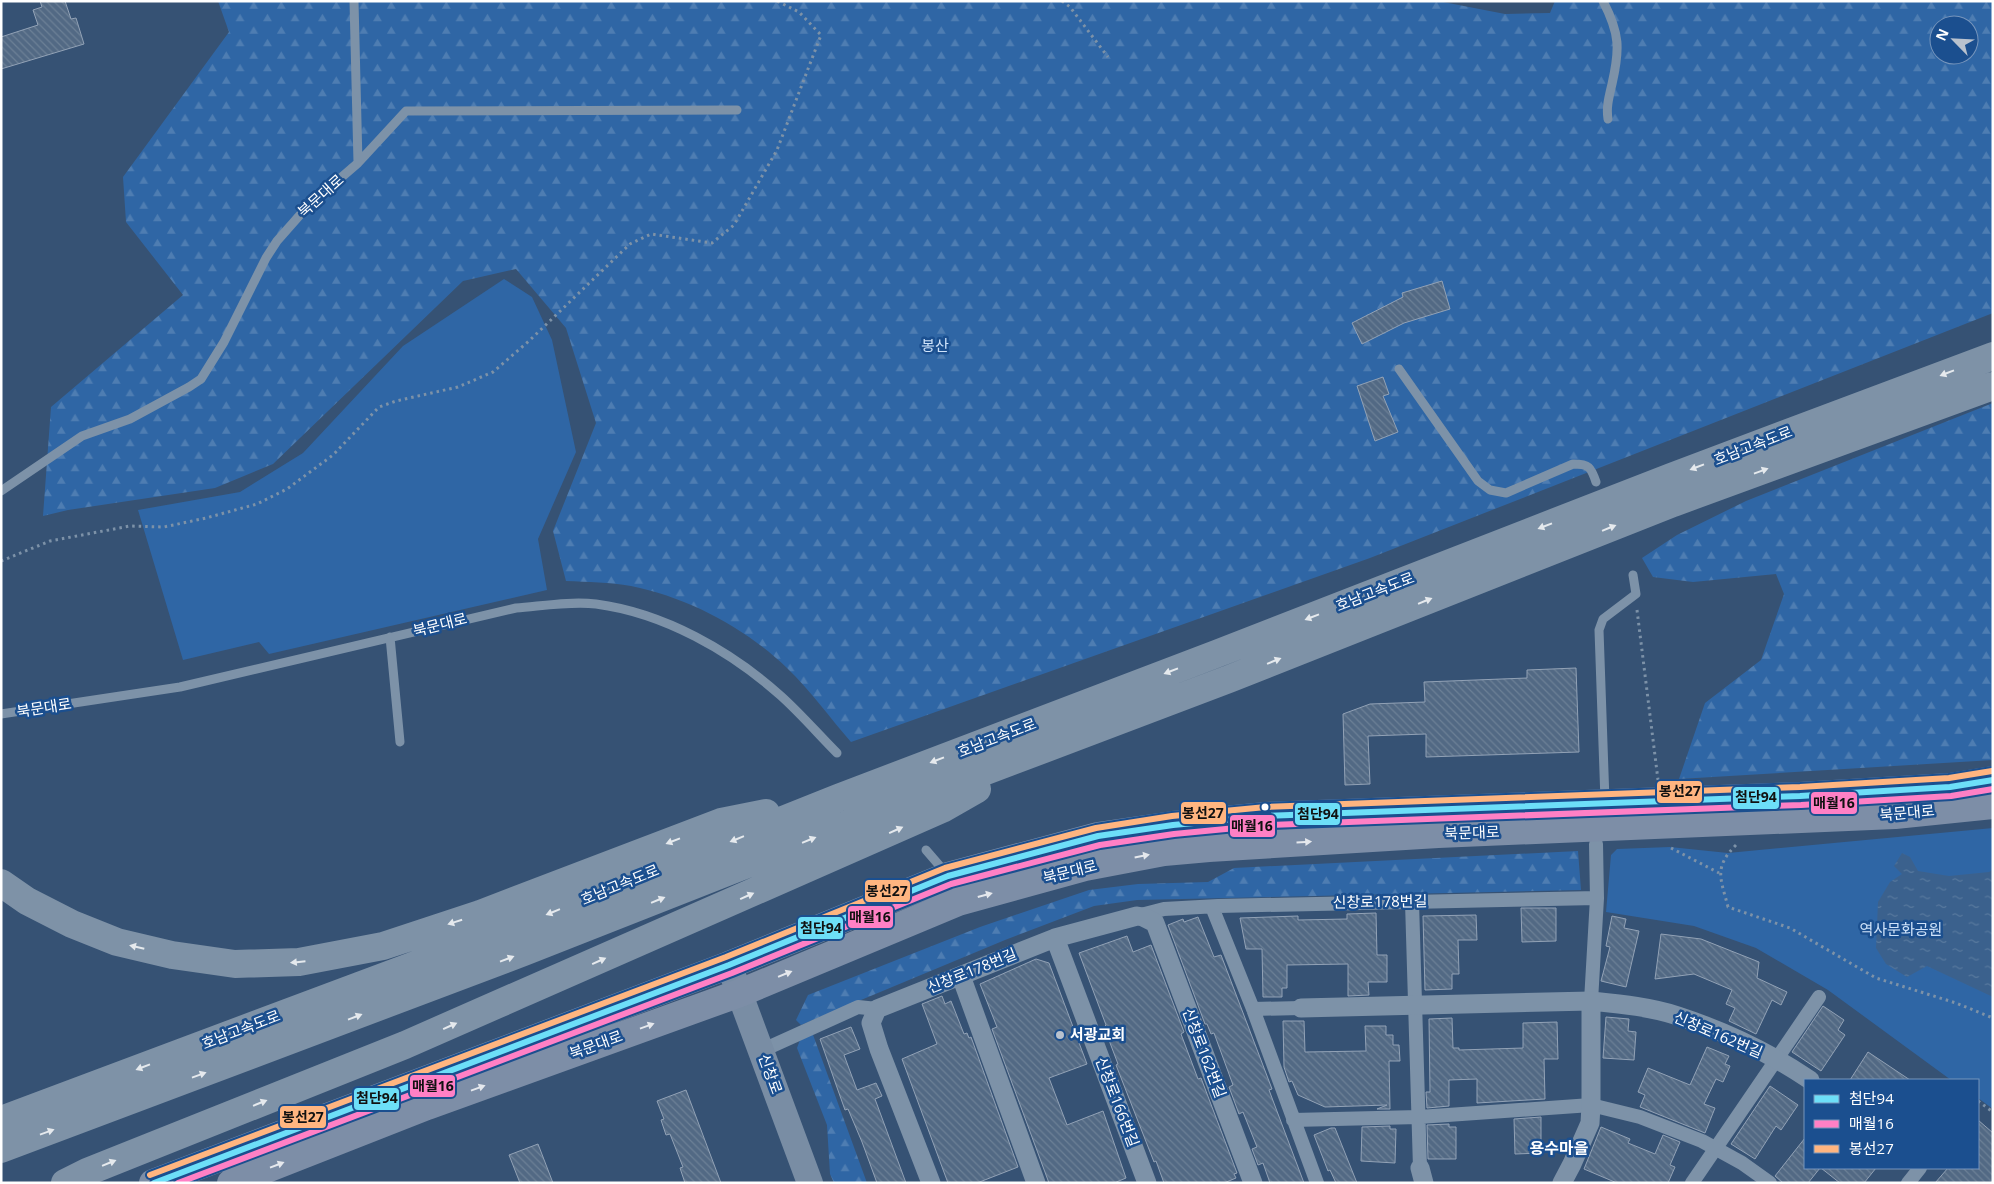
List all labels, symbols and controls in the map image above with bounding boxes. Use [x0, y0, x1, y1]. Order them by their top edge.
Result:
north arrow [1929, 15, 1979, 65]
text: N [1931, 25, 1953, 44]
street label: 북문대로 [293, 169, 348, 221]
park label: 봉산 [921, 335, 949, 355]
one-way arrow [1940, 370, 1954, 378]
street label: 호남고속도로 [1710, 421, 1795, 469]
one-way arrow [1689, 464, 1704, 471]
one-way arrow [1754, 467, 1769, 475]
one-way arrow [1537, 522, 1552, 530]
one-way arrow [1602, 524, 1617, 532]
street label: 호남고속도로 [1332, 567, 1417, 615]
one-way arrow [1418, 597, 1432, 605]
street label: 북문대로 [411, 608, 469, 640]
one-way arrow [1304, 613, 1319, 621]
one-way arrow [1267, 657, 1281, 665]
one-way arrow [1164, 668, 1178, 676]
street label: 북문대로 [15, 693, 73, 721]
street label: 호남고속도로 [954, 713, 1039, 761]
one-way arrow [930, 757, 944, 765]
line badge: 봉선27 [1656, 780, 1703, 804]
text: 봉선27 [1659, 781, 1701, 800]
line badge: 첨단94 [1732, 786, 1780, 810]
text: 첨단94 [1735, 787, 1777, 806]
line badge: 매월16 [1810, 791, 1858, 815]
text: 매월16 [1813, 793, 1855, 812]
street label: 북문대로 [1879, 800, 1935, 824]
line badge: 봉선27 [1180, 801, 1227, 825]
unlabelled marker [1260, 802, 1270, 812]
line badge: 첨단94 [1294, 802, 1341, 826]
text: 봉선27 [1182, 803, 1224, 822]
text: 첨단94 [1297, 804, 1339, 823]
line badge: 매월16 [1229, 814, 1276, 838]
text: 매월16 [1231, 816, 1273, 835]
street label: 북문대로 [1444, 821, 1500, 843]
one-way arrow [889, 825, 903, 833]
one-way arrow [730, 835, 744, 843]
one-way arrow [802, 836, 817, 844]
one-way arrow [665, 837, 680, 845]
one-way arrow [1296, 838, 1312, 846]
one-way arrow [1135, 852, 1151, 860]
street label: 북문대로 [1041, 855, 1099, 887]
street label: 호남고속도로 [577, 859, 662, 909]
line badge: 봉선27 [864, 879, 911, 903]
text: 봉선27 [866, 881, 908, 900]
street label: 신창로178번길 [1332, 890, 1428, 912]
one-way arrow [740, 891, 755, 899]
one-way arrow [977, 891, 992, 899]
one-way arrow [651, 895, 665, 903]
line badge: 매월16 [847, 905, 894, 929]
text: 매월16 [849, 907, 891, 926]
one-way arrow [546, 908, 560, 916]
line badge: 첨단94 [797, 916, 844, 940]
one-way arrow [447, 918, 462, 926]
text: 첨단94 [800, 918, 842, 937]
park label: 역사문화공원 [1860, 919, 1942, 939]
one-way arrow [129, 943, 144, 951]
street label: 신창로178번길 [924, 943, 1019, 997]
one-way arrow [500, 955, 515, 963]
one-way arrow [592, 956, 606, 964]
one-way arrow [289, 958, 305, 966]
one-way arrow [778, 970, 793, 978]
street label: 호남고속도로 [198, 1005, 283, 1053]
street label: 신창로162번길 [1179, 1005, 1231, 1100]
street label: 신창로162번길 [1671, 1006, 1766, 1062]
one-way arrow [348, 1013, 363, 1021]
one-way arrow [443, 1021, 457, 1029]
one-way arrow [639, 1022, 654, 1029]
place label: 서광교회 [1070, 1024, 1125, 1044]
street label: 북문대로 [566, 1025, 625, 1063]
marker: 서광교회 [1054, 1029, 1066, 1041]
street label: 신창로 [754, 1051, 787, 1097]
street label: 신창로166번길 [1092, 1054, 1144, 1149]
one-way arrow [135, 1063, 150, 1071]
one-way arrow [192, 1071, 207, 1079]
line badge: 매월16 [409, 1074, 456, 1098]
text: 매월16 [412, 1076, 454, 1095]
legend [1804, 1079, 1979, 1169]
one-way arrow [470, 1084, 485, 1091]
line badge: 첨단94 [353, 1087, 400, 1111]
text: 첨단94 [356, 1088, 398, 1107]
text: 첨단94 [1849, 1088, 1894, 1108]
one-way arrow [253, 1099, 268, 1106]
line badge: 봉선27 [279, 1105, 327, 1129]
text: 봉선27 [282, 1107, 324, 1126]
text: 매월16 [1849, 1113, 1894, 1133]
one-way arrow [40, 1128, 55, 1136]
district label: 용수마을 [1530, 1137, 1589, 1159]
text: 봉선27 [1849, 1138, 1894, 1158]
one-way arrow [102, 1159, 117, 1166]
one-way arrow [270, 1161, 285, 1169]

